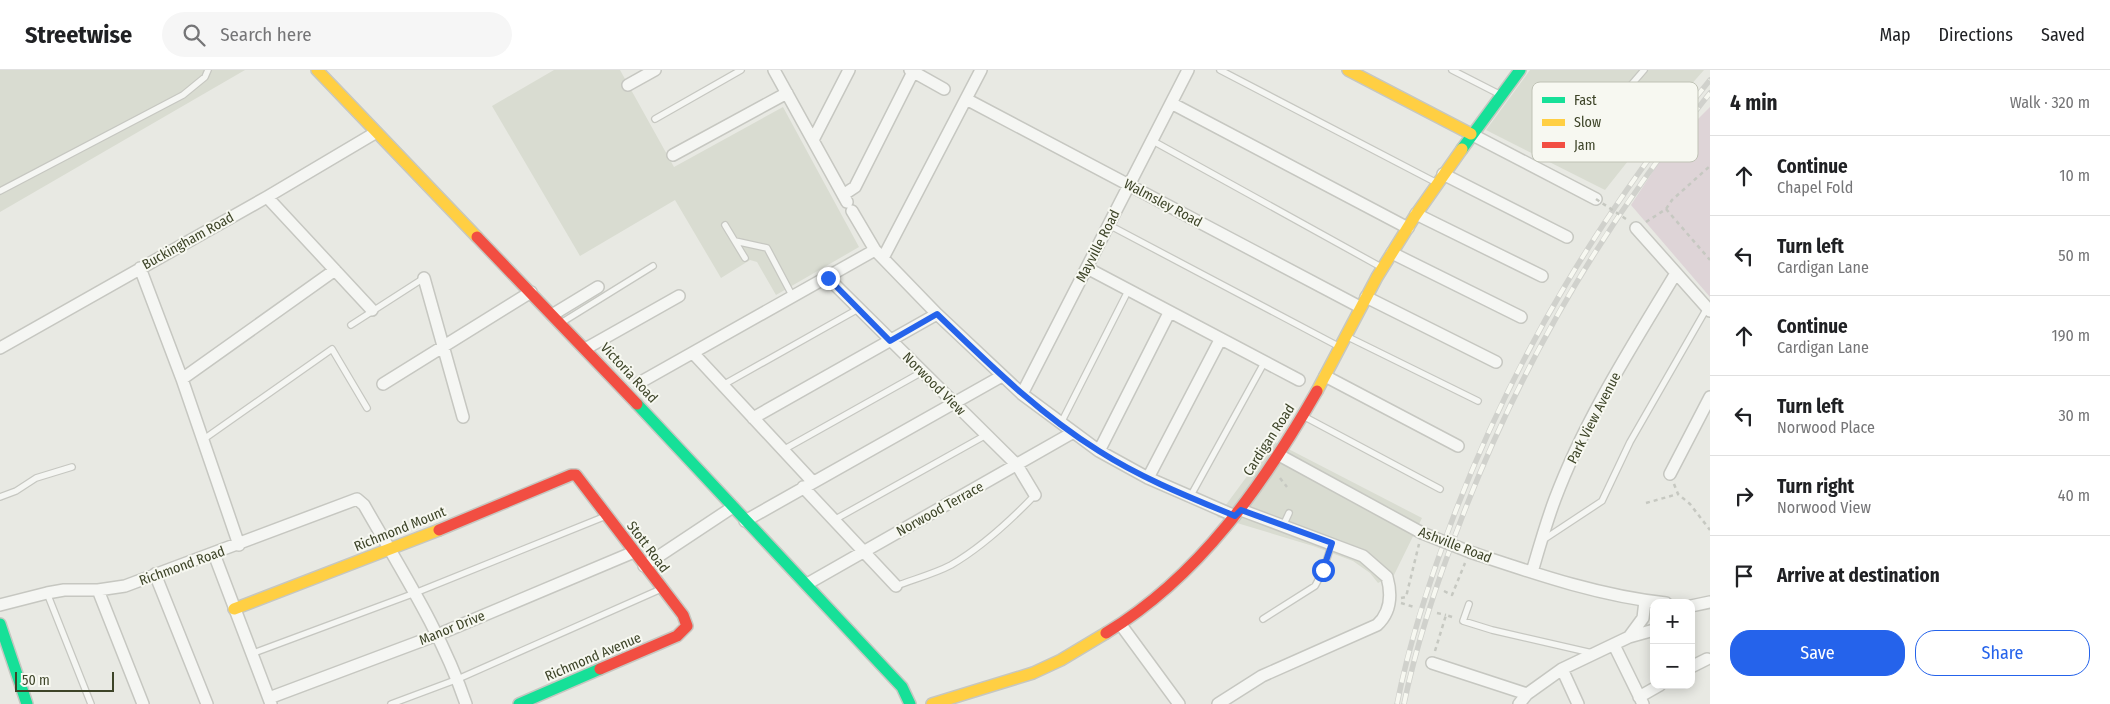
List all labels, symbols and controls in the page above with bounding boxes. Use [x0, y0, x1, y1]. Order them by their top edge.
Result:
search box [162, 12, 512, 57]
text: Streetwise [25, 21, 132, 49]
icon: search [180, 21, 208, 49]
text: Search here [220, 23, 312, 46]
text: Map [1879, 24, 1911, 46]
text: Directions [1939, 24, 2013, 46]
text: Saved [2041, 24, 2085, 46]
legend [1532, 82, 1698, 162]
text: 4 min [1730, 90, 1778, 116]
text: Fast [1574, 92, 1597, 109]
text: Walk · 320 m [2010, 93, 2090, 112]
text: Slow [1574, 114, 1601, 131]
text: Jam [1574, 137, 1595, 154]
text: Continue [1777, 155, 1848, 178]
icon: ahead [1730, 162, 1758, 190]
text: 10 m [2059, 166, 2090, 185]
street label: Walmsley Road [1121, 175, 1205, 231]
text: Chapel Fold [1777, 178, 1853, 197]
street label: Mayville Road [1072, 207, 1124, 285]
street label: Buckingham Road [139, 209, 237, 273]
text: Turn left [1777, 235, 1844, 258]
icon: left [1730, 242, 1758, 270]
text: 50 m [2058, 246, 2090, 265]
text: Cardigan Lane [1777, 258, 1869, 277]
route end [817, 267, 840, 290]
text: Continue [1777, 315, 1848, 338]
icon: ahead [1730, 322, 1758, 350]
text: 190 m [2052, 326, 2090, 345]
text: Cardigan Lane [1777, 338, 1869, 357]
street label: Victoria Road [597, 339, 661, 407]
street label: Norwood View [899, 349, 969, 419]
street label: Park View Avenue [1564, 369, 1624, 467]
text: Turn left [1777, 395, 1844, 418]
street label: Cardigan Road [1239, 401, 1299, 479]
icon: left [1730, 402, 1758, 430]
text: 30 m [2058, 406, 2090, 425]
text: Norwood Place [1777, 418, 1875, 437]
text: Turn right [1777, 475, 1854, 498]
street label: Norwood Terrace [893, 478, 987, 540]
icon: right [1730, 482, 1758, 510]
text: 40 m [2058, 486, 2090, 505]
text: Norwood View [1777, 498, 1871, 517]
street label: Richmond Mount [352, 503, 449, 555]
street label: Stott Road [623, 518, 673, 576]
street label: Ashville Road [1416, 523, 1494, 567]
street label: Richmond Road [137, 543, 227, 589]
route start [1312, 559, 1335, 582]
icon: arrive [1730, 562, 1758, 590]
text: Arrive at destination [1777, 564, 1940, 587]
map controls [1650, 599, 1695, 689]
button: + [1650, 599, 1695, 644]
street label: Manor Drive [417, 607, 487, 649]
street label: Richmond Avenue [542, 629, 644, 685]
button: Save [1730, 630, 1905, 676]
button: Share [1915, 630, 2090, 676]
button: − [1650, 644, 1695, 689]
scale bar [15, 669, 114, 692]
text: 50 m [22, 672, 50, 689]

